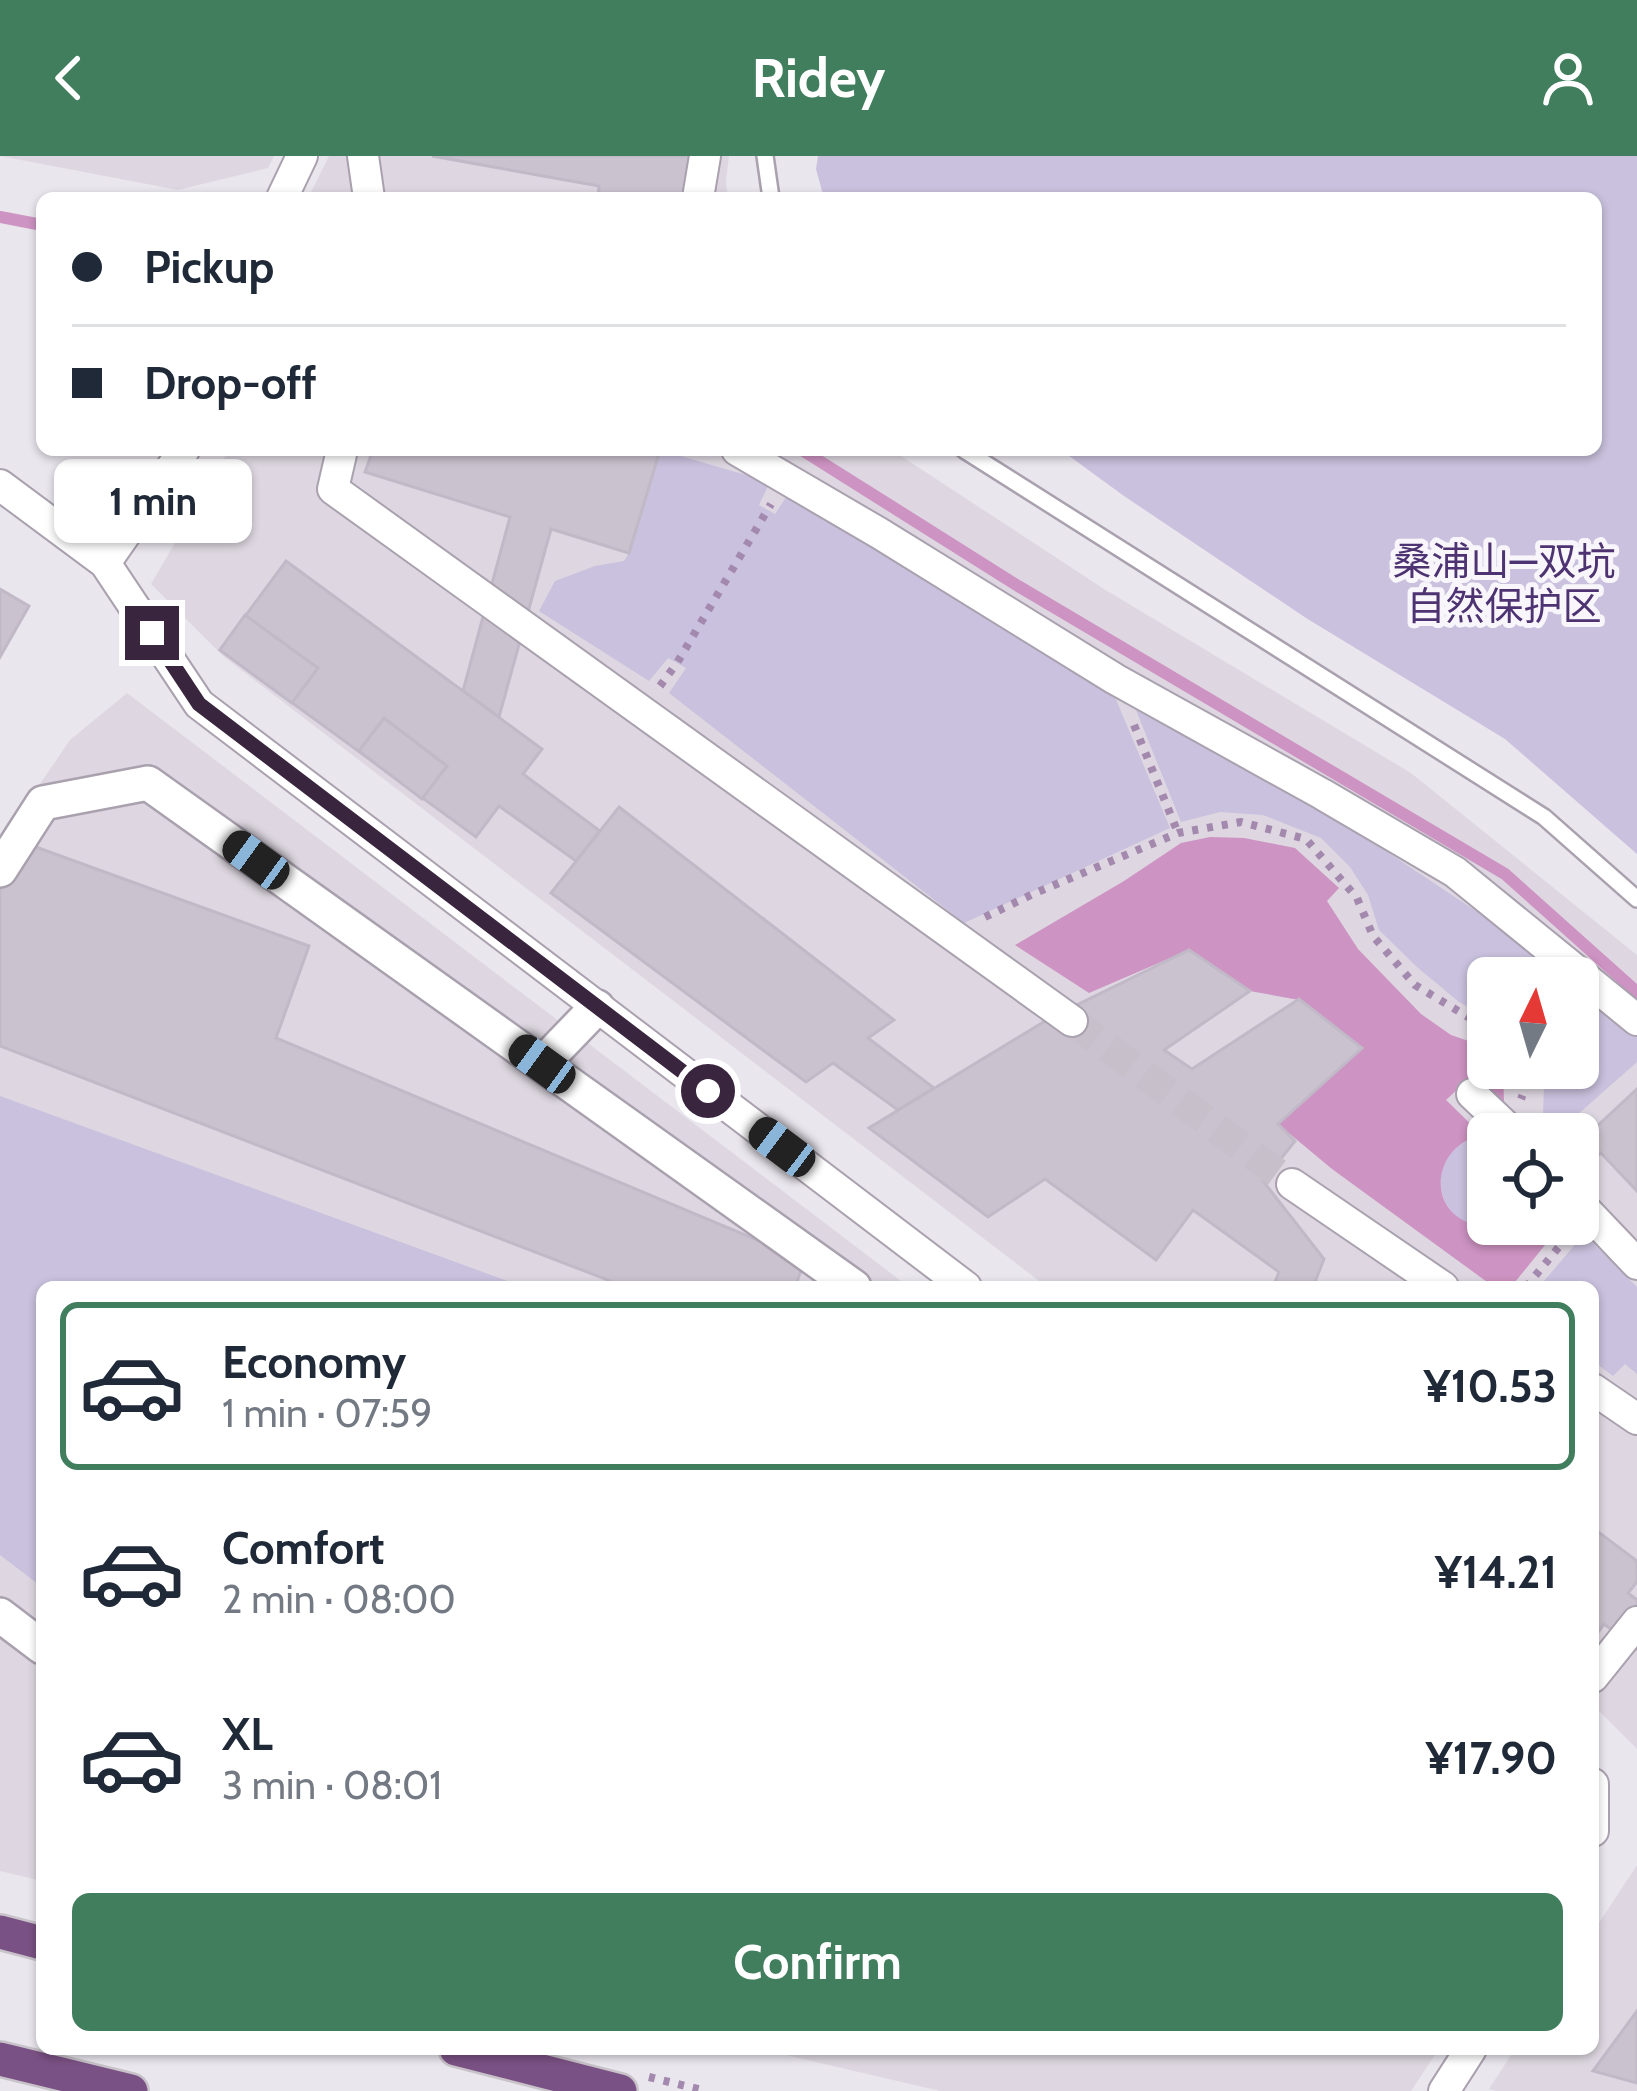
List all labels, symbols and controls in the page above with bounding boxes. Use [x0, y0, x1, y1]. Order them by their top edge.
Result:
icon: back [36, 45, 102, 111]
text: Ridey [752, 45, 885, 111]
icon: person [1535, 45, 1601, 111]
text: Pickup [144, 240, 274, 294]
text: Drop-off [144, 356, 317, 410]
callout: 1 min [53, 459, 251, 543]
text: 1 min [109, 477, 197, 525]
park label: 桑浦山—双坑 自然保护区 [1393, 537, 1615, 630]
route end [125, 606, 179, 660]
car [216, 824, 296, 896]
north arrow [1467, 957, 1599, 1089]
map controls [1467, 957, 1599, 1245]
car [502, 1028, 582, 1100]
route start [681, 1064, 735, 1118]
car [742, 1111, 822, 1183]
button: locate [1467, 1113, 1599, 1245]
icon: car [78, 1332, 186, 1440]
text: Economy [222, 1335, 406, 1389]
text: ¥10.53 [1424, 1359, 1557, 1413]
text: 1 min · 07:59 [222, 1389, 432, 1437]
icon: car [78, 1518, 186, 1626]
text: Comfort [222, 1521, 385, 1575]
text: ¥14.21 [1435, 1545, 1557, 1599]
text: 2 min · 08:00 [222, 1575, 456, 1623]
icon: car [78, 1704, 186, 1812]
text: XL [222, 1707, 273, 1761]
text: ¥17.90 [1425, 1731, 1557, 1785]
text: 3 min · 08:01 [222, 1761, 442, 1809]
button: Confirm [72, 1893, 1563, 2031]

